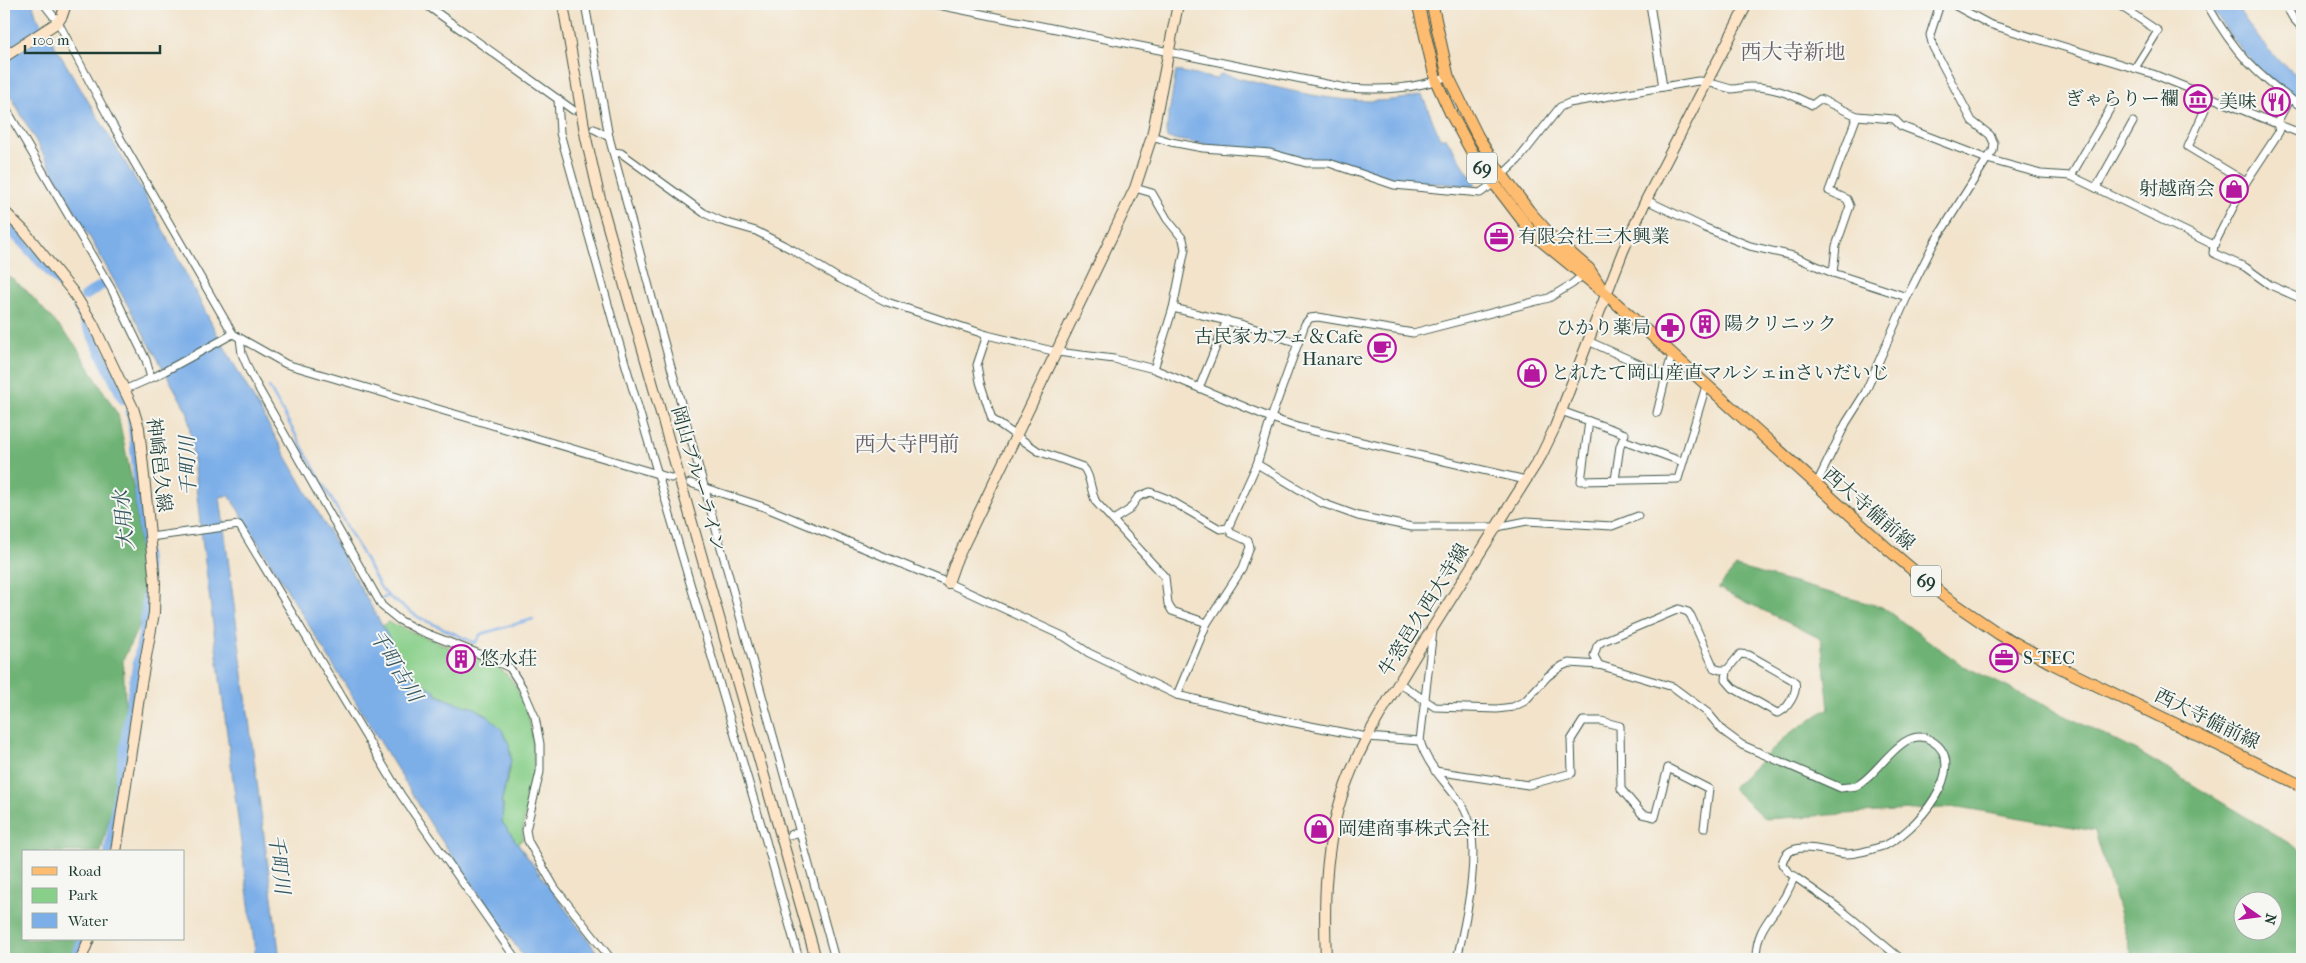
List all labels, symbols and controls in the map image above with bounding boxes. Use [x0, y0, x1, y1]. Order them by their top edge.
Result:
scale bar [25, 22, 160, 54]
text: 100 m [32, 31, 70, 49]
district label: 西大寺新地 [1741, 40, 1846, 64]
museum icon: ぎゃらりー襴 [2183, 84, 2213, 114]
restaurant icon: 美味 [2261, 87, 2291, 117]
place label: ぎゃらりー襴 [2065, 88, 2179, 110]
place label: 美味 [2219, 91, 2257, 113]
road number: 69 [1467, 152, 1497, 184]
shop icon: 射越商会 [2219, 174, 2249, 204]
place label: 射越商会 [2139, 178, 2215, 200]
office icon: 有限会社三木興業 [1484, 222, 1514, 252]
place label: 有限会社三木興業 [1518, 226, 1670, 248]
building icon: 陽クリニック [1690, 309, 1720, 339]
pharmacy icon: ひかり薬局 [1655, 313, 1685, 343]
place label: 陽クリニック [1724, 313, 1837, 335]
place label: ひかり薬局 [1556, 317, 1651, 339]
place label: 古民家カフェ＆Cafe Hanare [1194, 326, 1363, 370]
cafe icon: 古民家カフェ＆Cafe Hanare [1367, 333, 1397, 363]
shop icon: とれたて岡山産直マルシェinさいだいじ [1517, 358, 1547, 388]
place label: とれたて岡山産直マルシェinさいだいじ [1551, 362, 1890, 384]
street label: 岡山ブルーライン [667, 404, 729, 554]
street label: 神崎邑久線 [142, 417, 176, 513]
district label: 西大寺門前 [855, 432, 960, 456]
water label: 千町川 [175, 434, 201, 496]
street label: 西大寺備前線 [1819, 463, 1919, 555]
water label: 大用水 [109, 487, 139, 551]
street label: 牛窓邑久西大寺線 [1374, 540, 1474, 680]
road number: 69 [1911, 566, 1941, 596]
water label: 千町古川 [365, 626, 428, 708]
office icon: S-TEC [1989, 643, 2019, 673]
building icon: 悠水荘 [446, 644, 476, 674]
place label: S-TEC [2023, 647, 2075, 669]
place label: 悠水荘 [480, 648, 537, 670]
street label: 西大寺備前線 [2151, 684, 2263, 754]
shop icon: 岡建商事株式会社 [1304, 814, 1334, 844]
place label: 岡建商事株式会社 [1338, 818, 1490, 840]
water label: 千町川 [264, 833, 294, 897]
legend [22, 850, 185, 940]
text: Road [68, 862, 102, 880]
text: Park [68, 886, 98, 904]
north arrow [2234, 890, 2284, 940]
text: Water [67, 912, 108, 930]
text: N [2261, 912, 2280, 927]

